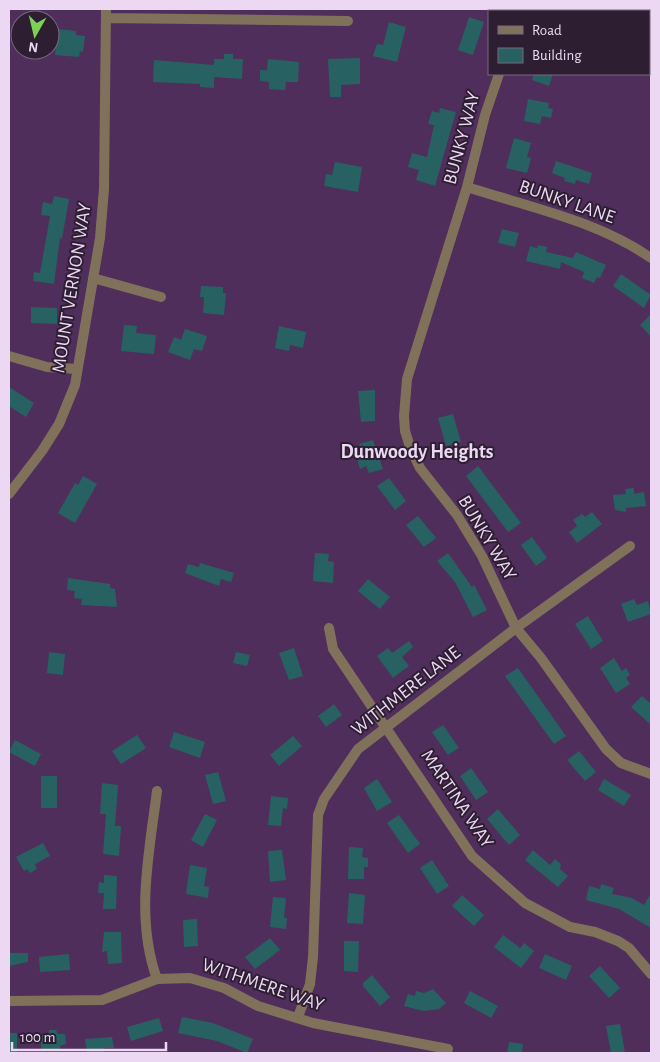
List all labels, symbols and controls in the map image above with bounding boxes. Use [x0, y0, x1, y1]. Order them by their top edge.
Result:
north arrow [10, 10, 60, 60]
legend [488, 10, 650, 75]
text: Road [532, 23, 562, 38]
text: N [28, 39, 39, 54]
text: Building [532, 48, 582, 63]
street label: BUNKY WAY [440, 90, 484, 186]
street label: BUNKY LANE [517, 177, 617, 227]
street label: MOUNT VERNON WAY [49, 202, 95, 374]
district label: Dunwoody Heights [341, 442, 494, 462]
street label: BUNKY WAY [454, 492, 520, 584]
street label: WITHMERE LANE [348, 643, 464, 739]
street label: MARTINA WAY [417, 746, 497, 852]
street label: WITHMERE WAY [200, 955, 326, 1015]
scale bar [12, 1020, 166, 1052]
text: 100 m [20, 1030, 55, 1045]

